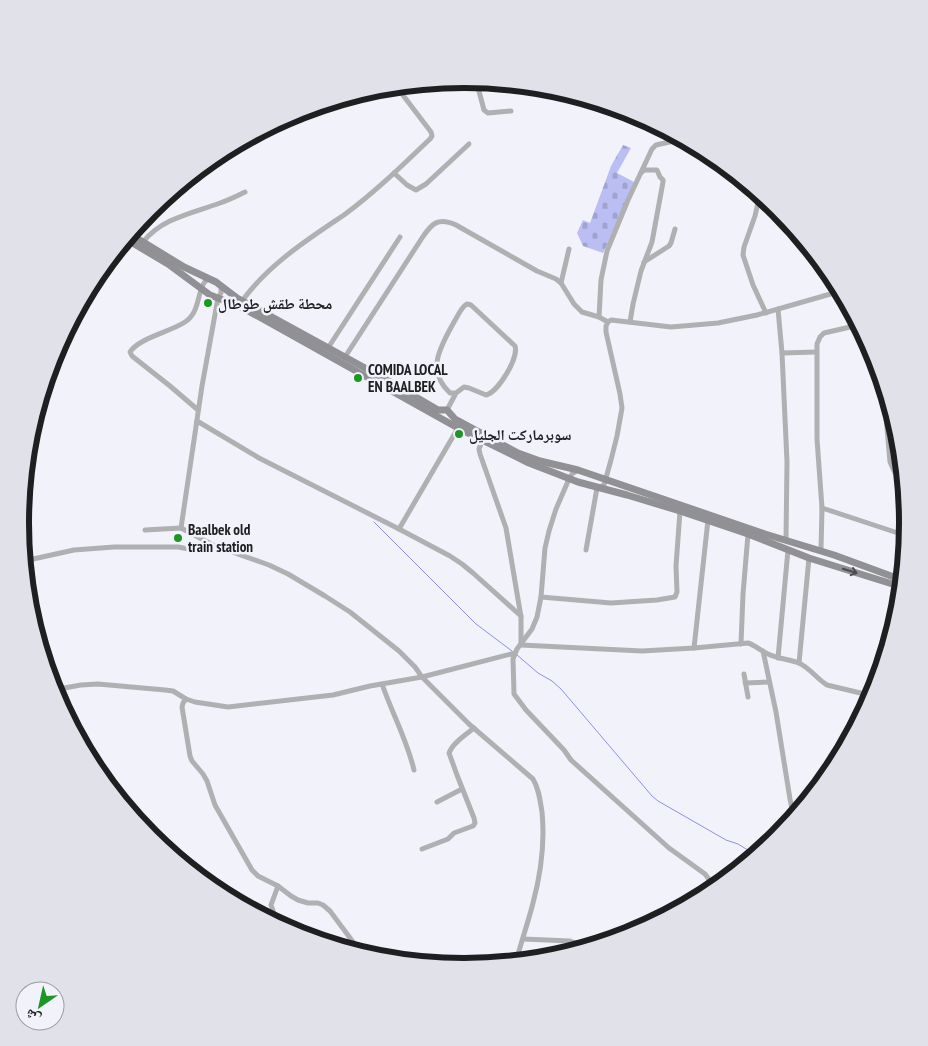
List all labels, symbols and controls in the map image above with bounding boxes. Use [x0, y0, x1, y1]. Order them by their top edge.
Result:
place label: محطة طقش طوطال [218, 294, 332, 313]
marker: محطة طقش طوطال [202, 297, 214, 309]
place label: COMIDA LOCAL EN BAALBEK [368, 360, 448, 396]
marker: COMIDA LOCAL EN BAALBEK [352, 372, 364, 384]
place label: سوبرماركت الجليل [469, 425, 572, 444]
marker: سوبرماركت الجليل [453, 428, 465, 440]
place label: Baalbek old train station [188, 520, 253, 556]
marker: Baalbek old train station [172, 532, 184, 544]
one-way arrow [841, 566, 857, 576]
north arrow [15, 981, 65, 1031]
text: ش [21, 1005, 44, 1028]

